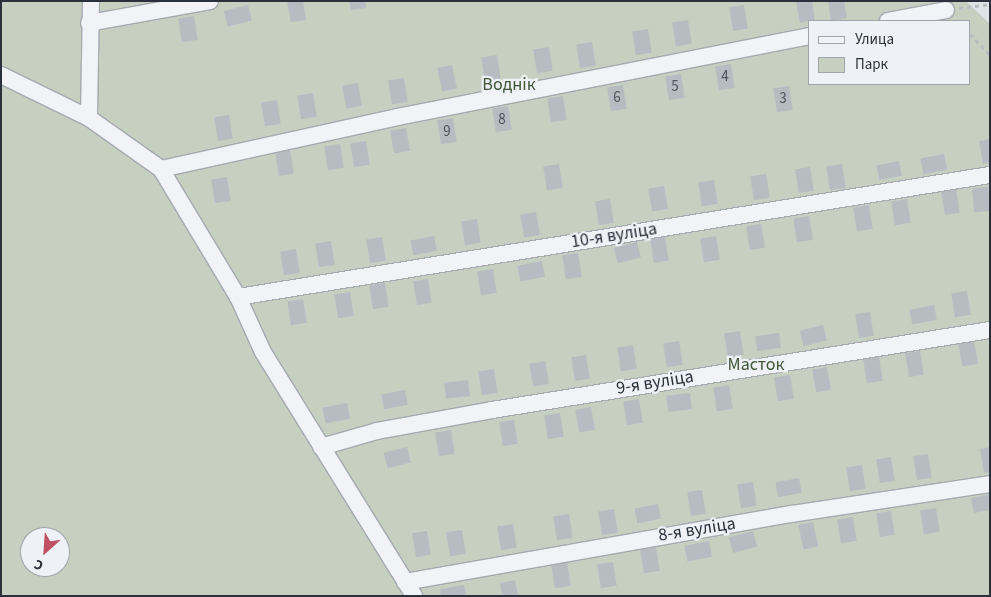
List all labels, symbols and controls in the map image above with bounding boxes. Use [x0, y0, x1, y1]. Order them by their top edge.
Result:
legend [808, 20, 971, 85]
text: Улица [855, 29, 894, 50]
text: Парк [855, 54, 888, 75]
house number: 4 [721, 68, 729, 86]
park label: Воднік [482, 74, 536, 96]
house number: 5 [671, 78, 679, 96]
house number: 6 [613, 89, 621, 107]
house number: 3 [779, 90, 787, 108]
house number: 8 [498, 111, 506, 129]
house number: 9 [443, 123, 451, 141]
street label: 10-я вуліца [569, 219, 659, 253]
park label: Масток [728, 354, 784, 376]
street label: 9-я вуліца [615, 366, 695, 400]
street label: 8-я вуліца [657, 513, 737, 547]
north arrow [20, 527, 70, 577]
text: С [31, 554, 47, 575]

